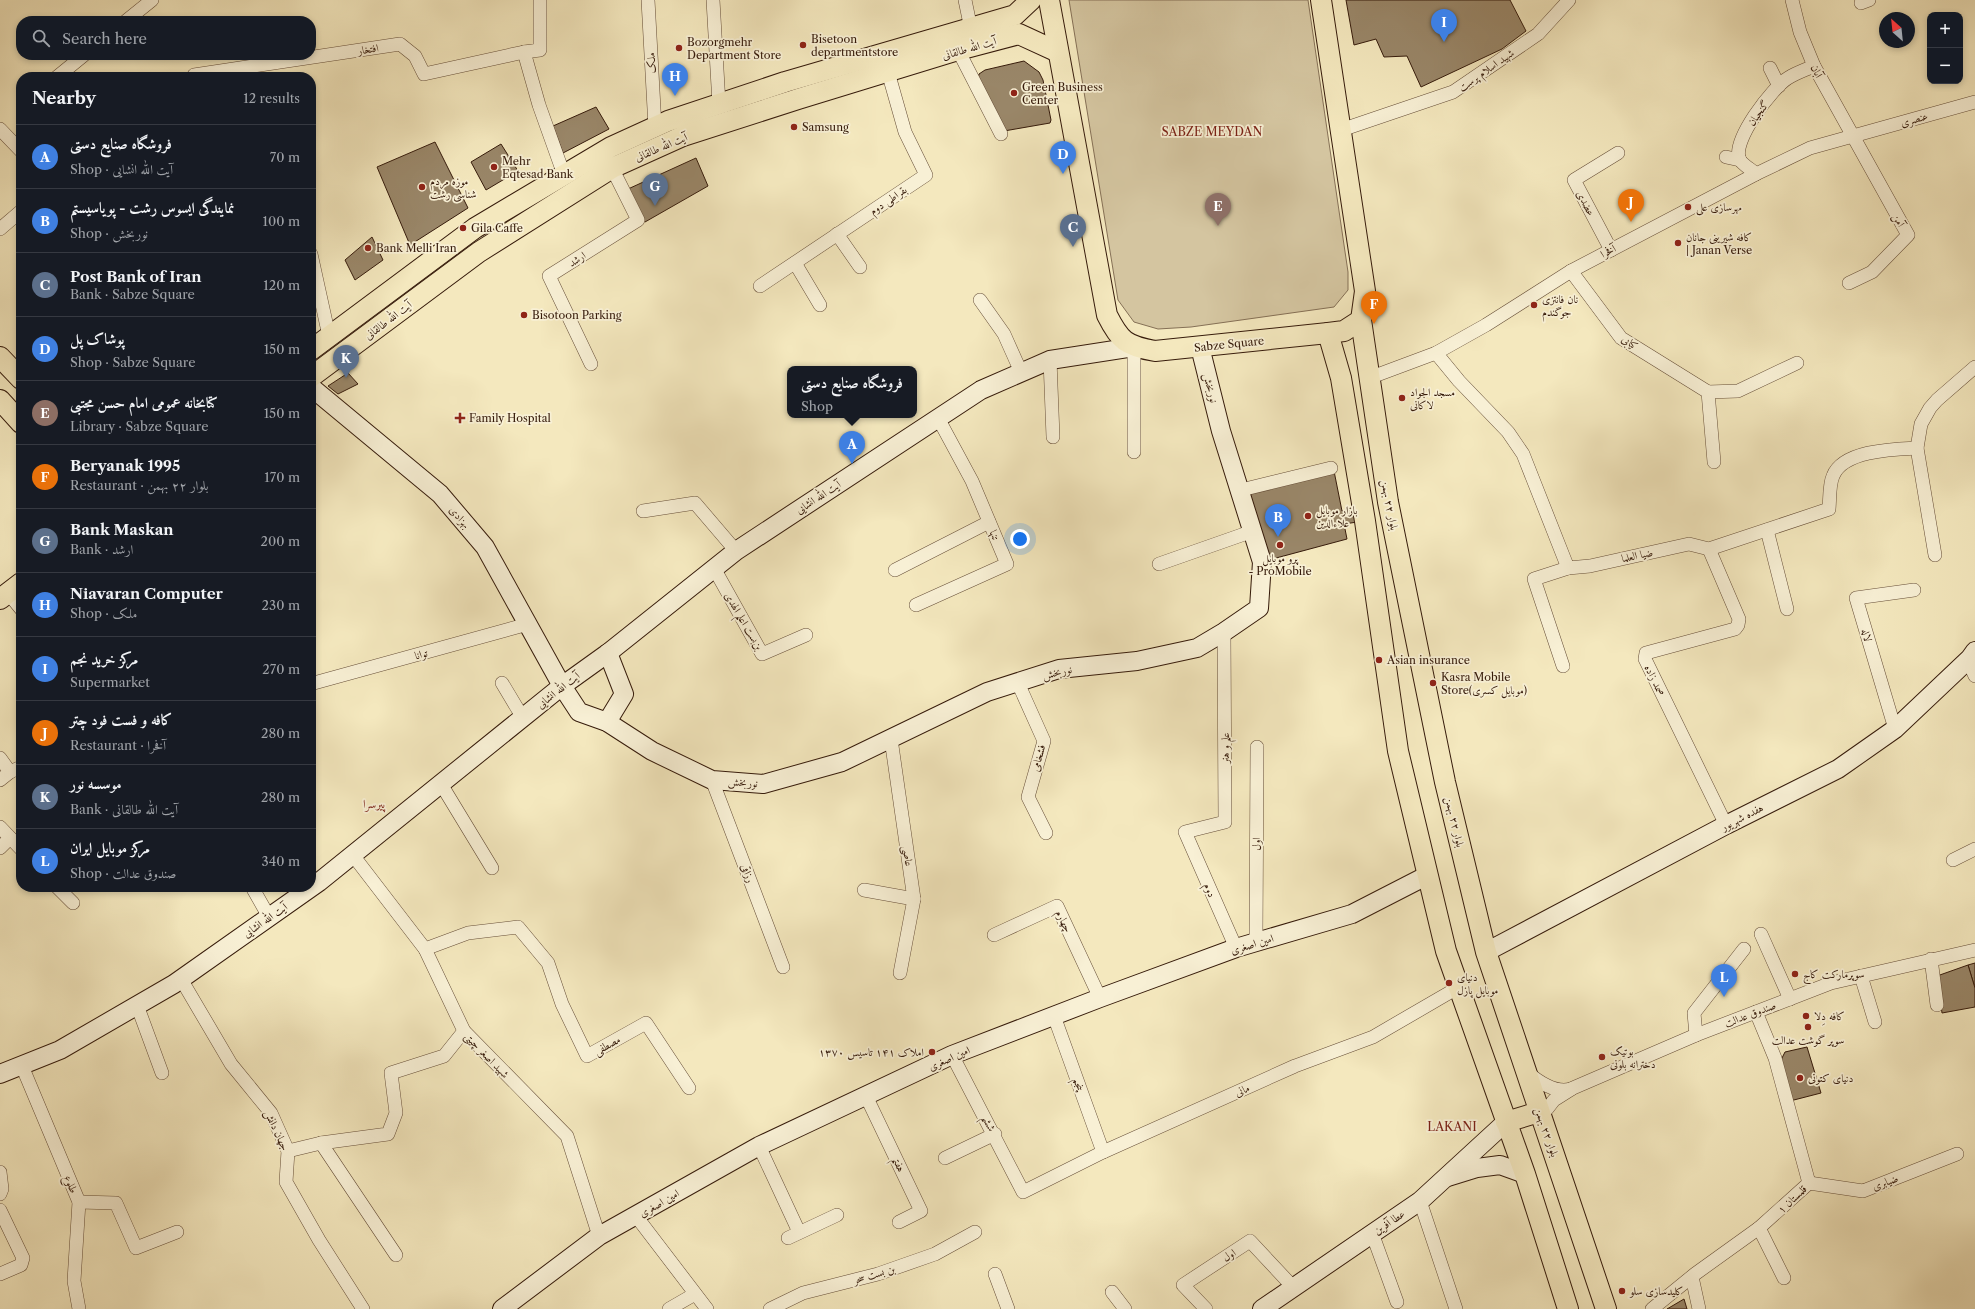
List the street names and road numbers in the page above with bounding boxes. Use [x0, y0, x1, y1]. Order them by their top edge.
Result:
street label: آیت الله طالقانی [940, 31, 999, 62]
street label: افتخار [355, 40, 380, 58]
street label: شهید اسلام پرست [1455, 46, 1519, 97]
street label: ملک [643, 52, 659, 74]
street label: آبان [1808, 62, 1827, 82]
street label: گنجیان [1744, 97, 1772, 129]
street label: عنصری [1899, 108, 1930, 131]
street label: آیت الله طالقانی [632, 127, 691, 164]
street label: بقراطی دوم [867, 182, 911, 220]
street label: عضدی [1574, 188, 1598, 218]
street label: آمن [1888, 211, 1909, 232]
street label: آفخرا [1598, 240, 1620, 262]
street label: ارشد [566, 248, 588, 270]
street label: آیت الله طالقانی [360, 295, 416, 342]
street label: کیابی [1619, 331, 1641, 353]
street label: Sabze Square [1193, 333, 1265, 355]
street label: نوربخش [1200, 372, 1221, 405]
street label: آیت الله انشایی [792, 475, 845, 518]
street label: بلوار ۲۲ بهمن [1376, 478, 1402, 532]
street label: بهزادی [446, 503, 474, 532]
street label: تنها [986, 528, 1004, 543]
street label: ضیا العلما [1620, 545, 1654, 565]
street label: بن‌بست اعلم الهدی [717, 589, 766, 655]
street label: لاله [1858, 627, 1876, 643]
street label: توانا [413, 645, 430, 662]
street label: نوربخش [1041, 662, 1073, 683]
street label: صمد زاده [1641, 662, 1669, 698]
street label: آیت الله انشایی [532, 666, 584, 712]
street label: علم و هنر [1218, 733, 1237, 764]
street label: فشخامی [1028, 743, 1048, 773]
street label: نوربخش [727, 774, 759, 791]
street label: بلوار ۲۲ بهمن [1440, 795, 1468, 849]
street label: هفده شهریور [1718, 800, 1766, 835]
street label: اول [1249, 837, 1263, 851]
street label: عاصی [899, 845, 916, 867]
street label: رزاقی [738, 862, 758, 884]
street label: دوم [1198, 881, 1219, 901]
street label: آیت الله انشایی [239, 897, 292, 941]
street label: چهارم [1050, 907, 1076, 936]
street label: امین اصغری [1229, 931, 1275, 958]
street label: صندوق عدالت [1722, 998, 1778, 1030]
street label: شهید اصغر چیتی [460, 1029, 512, 1082]
street label: مصطفی [591, 1032, 624, 1060]
street label: امین اصغری [926, 1043, 972, 1074]
street label: پنجم [1066, 1075, 1088, 1095]
street label: مانی [1232, 1081, 1252, 1099]
street label: بلوار ۲۲ بهمن [1530, 1105, 1562, 1159]
street label: جهان دانش [261, 1107, 293, 1153]
street label: ششم [975, 1112, 999, 1136]
street label: هفتم [886, 1154, 909, 1176]
street label: ضیابری [1870, 1171, 1900, 1193]
street label: طلوع [58, 1173, 81, 1196]
street label: قلمستان ۱ [1774, 1182, 1810, 1216]
street label: امین اصغری [636, 1186, 682, 1221]
street label: عطا آفرین [1371, 1206, 1408, 1238]
street label: اول [1220, 1245, 1238, 1265]
street label: بن بست سحر [850, 1261, 897, 1288]

